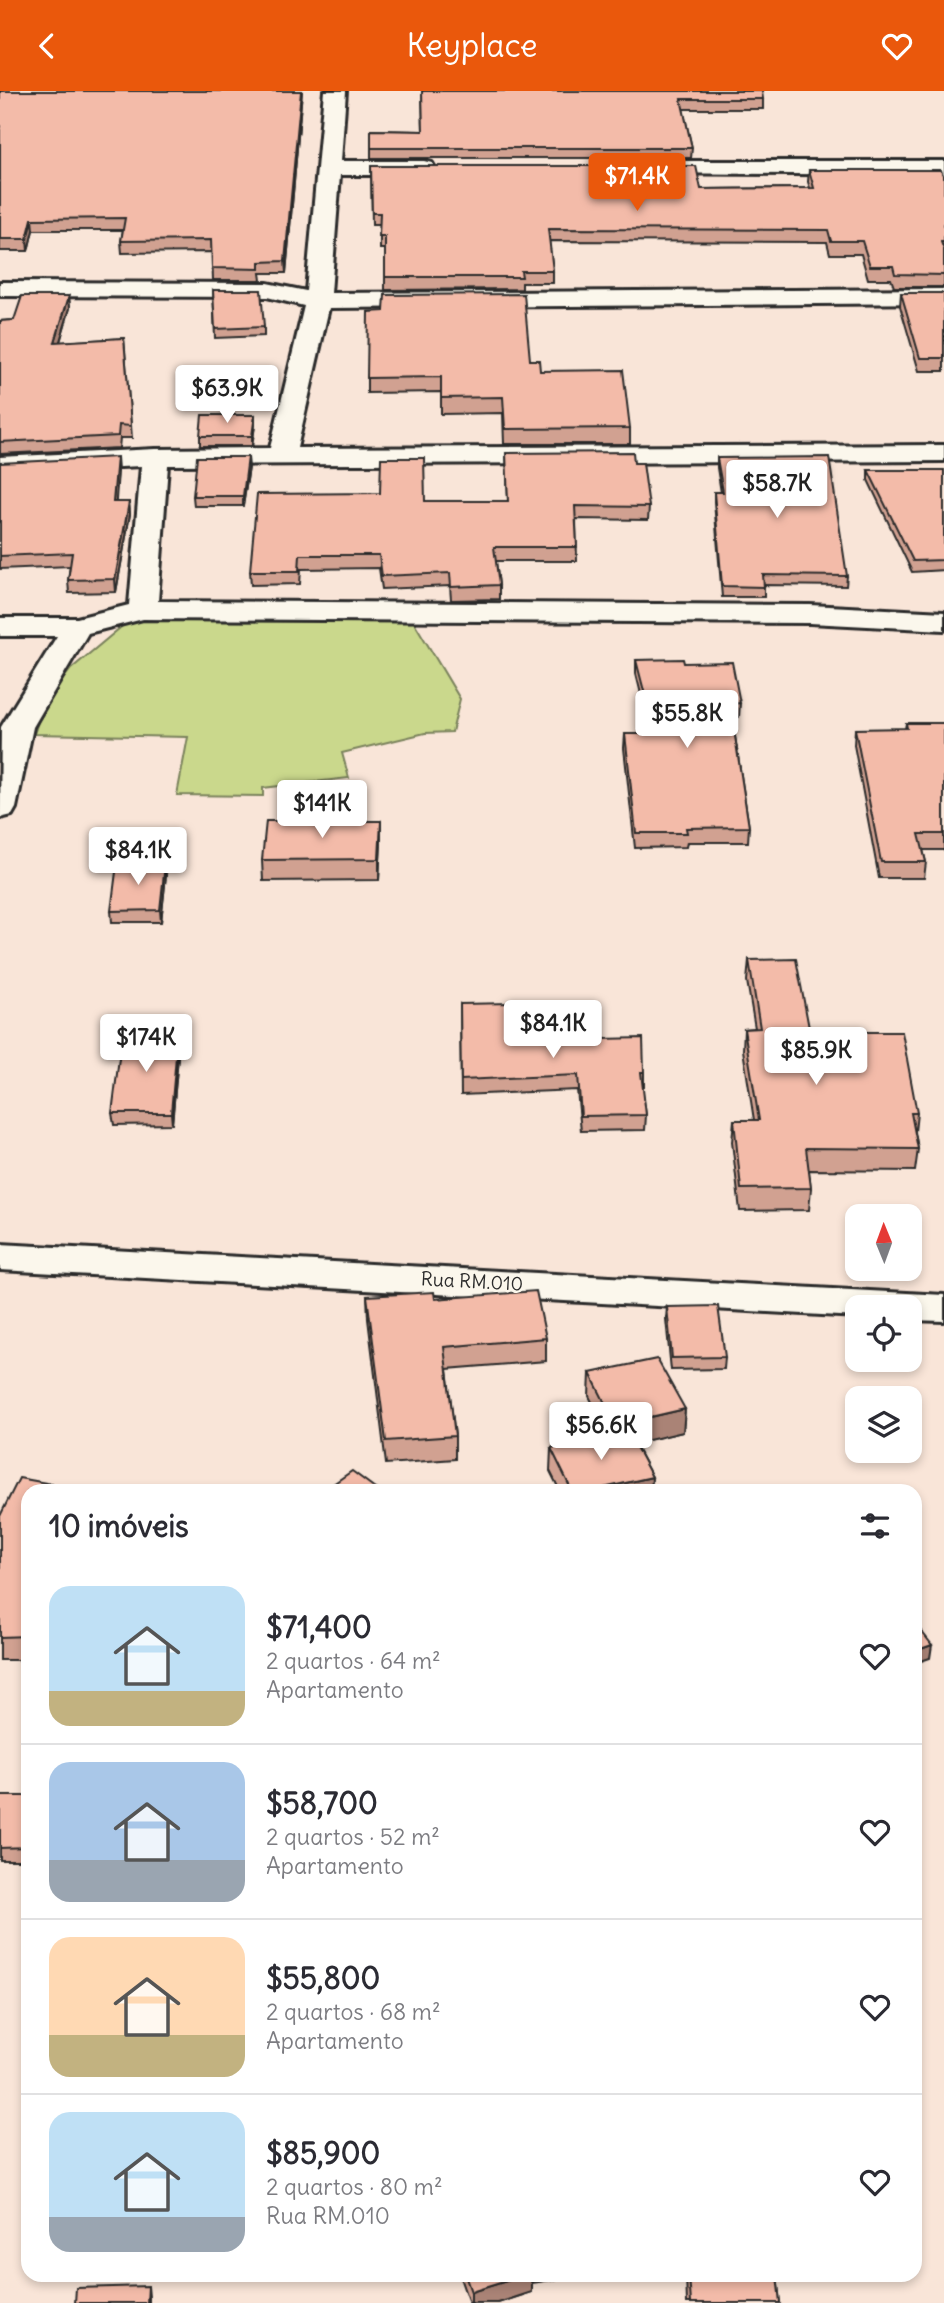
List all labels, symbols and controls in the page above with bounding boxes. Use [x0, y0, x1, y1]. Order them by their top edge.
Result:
text: Keyplace [407, 25, 537, 66]
icon: back [28, 27, 66, 65]
icon: heart [878, 27, 916, 65]
pin: $71.4K [580, 153, 694, 213]
text: $71.4K [605, 161, 669, 190]
pin: $63.9K [170, 365, 284, 425]
text: $63.9K [191, 373, 263, 402]
pin: $58.7K [720, 461, 834, 520]
text: $58.7K [742, 468, 812, 497]
pin: $55.8K [630, 691, 744, 750]
text: $55.8K [651, 698, 723, 727]
pin: $141K [273, 781, 371, 840]
text: $141K [293, 788, 351, 817]
pin: $84.1K [81, 827, 195, 887]
text: $84.1K [105, 835, 171, 864]
pin: $84.1K [496, 1000, 610, 1060]
text: $84.1K [520, 1008, 586, 1037]
pin: $174K [97, 1014, 195, 1074]
text: $174K [116, 1022, 176, 1051]
pin: $85.9K [759, 1027, 873, 1087]
text: $85.9K [780, 1035, 852, 1064]
north arrow [845, 1204, 922, 1281]
map controls [845, 1204, 922, 1463]
street label: Rua RM.010 [420, 1266, 524, 1296]
button: locate [845, 1295, 922, 1372]
button: layers [845, 1386, 922, 1463]
pin: $56.6K [544, 1403, 658, 1462]
text: $56.6K [565, 1410, 637, 1439]
text: 10 imóveis [49, 1507, 189, 1545]
icon: filters [856, 1507, 894, 1545]
text: $71,400 [266, 1608, 372, 1646]
icon: home [105, 1614, 189, 1698]
icon: heart [856, 1637, 894, 1675]
text: 2 quartos · 64 m² [266, 1646, 441, 1675]
text: Apartamento [266, 1675, 404, 1704]
text: $58,700 [266, 1784, 378, 1822]
icon: home [105, 1790, 189, 1874]
icon: heart [856, 1813, 894, 1851]
text: 2 quartos · 52 m² [266, 1822, 440, 1851]
text: Apartamento [266, 1851, 404, 1880]
text: $55,800 [266, 1959, 380, 1997]
icon: home [105, 1965, 189, 2049]
icon: heart [856, 1988, 894, 2026]
text: 2 quartos · 68 m² [266, 1997, 441, 2026]
text: Apartamento [266, 2026, 404, 2055]
text: $85,900 [266, 2134, 380, 2172]
icon: home [105, 2140, 189, 2224]
icon: heart [856, 2163, 894, 2201]
text: 2 quartos · 80 m² [266, 2172, 442, 2201]
text: Rua RM.010 [266, 2201, 390, 2230]

